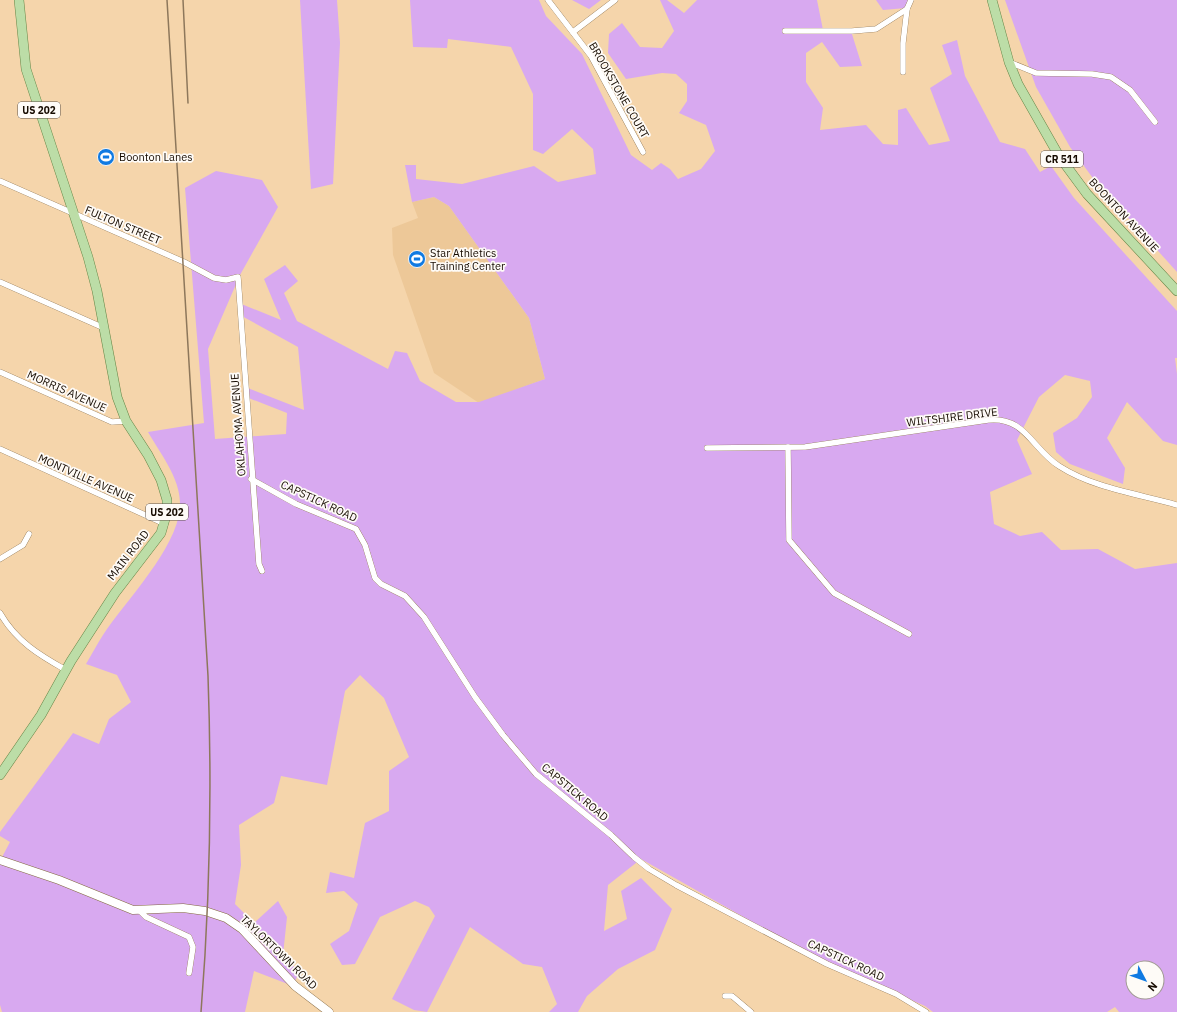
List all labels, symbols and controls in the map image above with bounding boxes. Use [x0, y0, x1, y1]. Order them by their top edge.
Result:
street label: BROOKSTONE COURT [586, 40, 653, 141]
road number: US 202 [18, 102, 60, 118]
sports icon: Boonton Lanes [96, 147, 116, 167]
place label: Boonton Lanes [119, 150, 193, 164]
road number: CR 511 [1041, 151, 1083, 167]
street label: BOONTON AVENUE [1086, 175, 1162, 255]
street label: FULTON STREET [83, 203, 164, 248]
place label: Star Athletics Training Center [430, 246, 505, 273]
sports icon: Star Athletics Training Center [407, 249, 427, 269]
street label: MORRIS AVENUE [25, 367, 109, 415]
street label: OKLAHOMA AVENUE [227, 373, 249, 477]
street label: WILTSHIRE DRIVE [906, 404, 998, 430]
street label: MONTVILLE AVENUE [36, 451, 136, 505]
street label: CAPSTICK ROAD [279, 477, 359, 525]
road number: US 202 [146, 504, 188, 520]
street label: MAIN ROAD [104, 527, 152, 583]
street label: CAPSTICK ROAD [539, 760, 611, 824]
street label: TAYLORTOWN ROAD [238, 912, 320, 992]
street label: CAPSTICK ROAD [806, 936, 886, 984]
north arrow [1125, 960, 1165, 1000]
text: N [1145, 979, 1160, 994]

